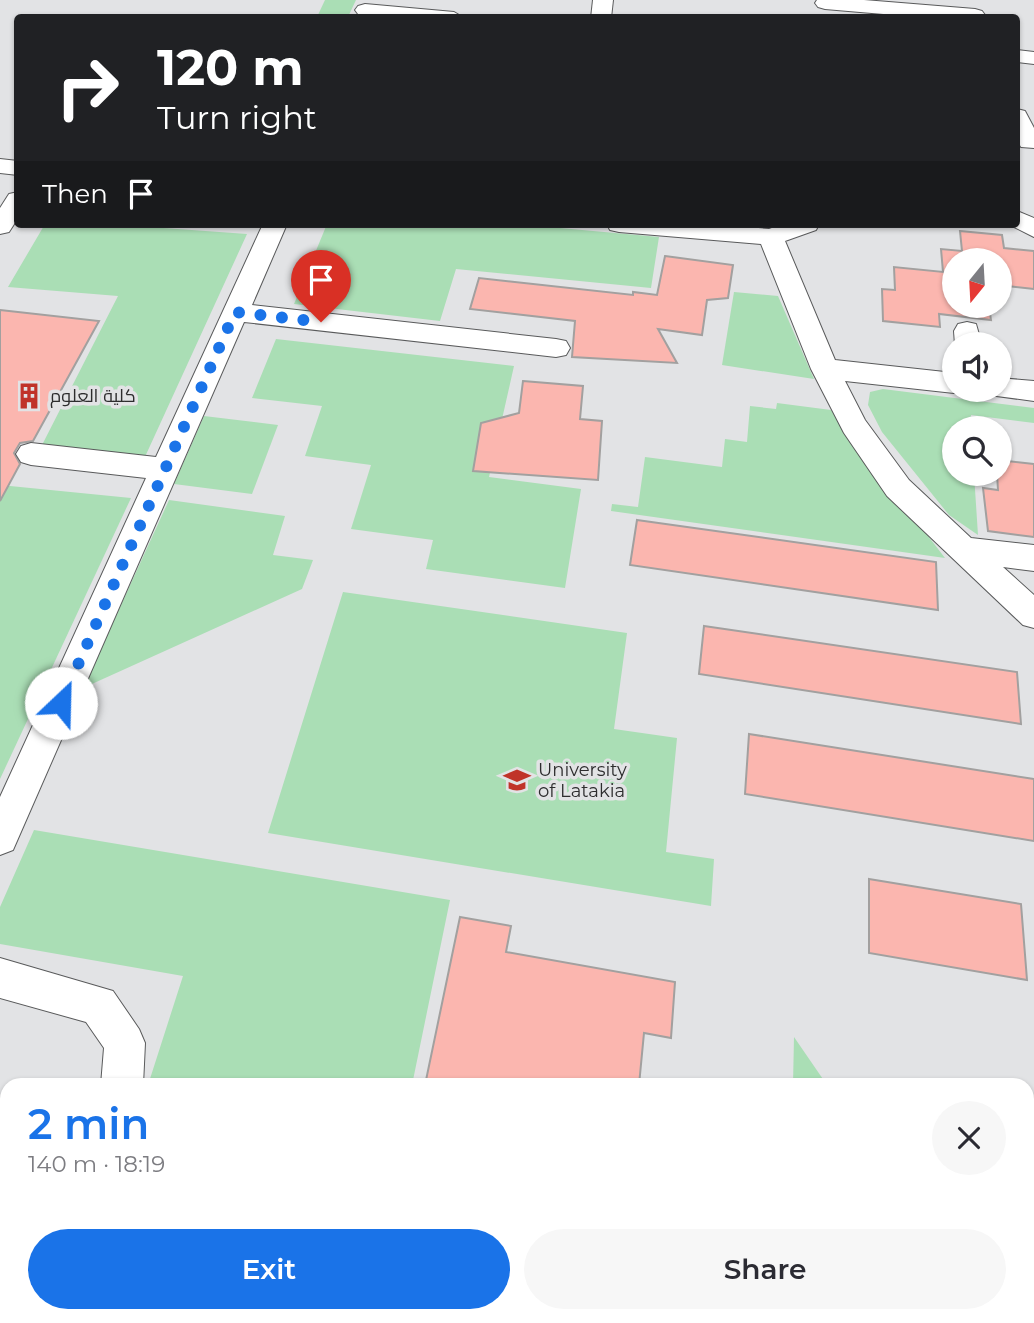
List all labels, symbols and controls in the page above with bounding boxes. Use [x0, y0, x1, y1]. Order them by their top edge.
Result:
text: 120 m [157, 38, 304, 97]
icon: right [42, 42, 133, 133]
text: Turn right [157, 98, 317, 137]
icon: arrive [122, 175, 160, 213]
text: Then [42, 178, 108, 210]
north arrow [942, 248, 1012, 318]
map controls [942, 248, 1012, 486]
pin [291, 250, 351, 322]
icon: arrive [302, 261, 340, 299]
button: sound [942, 332, 1012, 402]
building icon: كلية العلوم [14, 381, 44, 411]
place label: كلية العلوم [50, 385, 136, 408]
button: search [942, 416, 1012, 486]
position arrow [24, 666, 98, 740]
place label: University of Latakia [538, 759, 627, 802]
school or university icon: University of Latakia [502, 765, 532, 795]
text: 2 min [28, 1098, 149, 1150]
button: close [932, 1101, 1006, 1175]
text: 140 m · 18:19 [28, 1150, 165, 1178]
button: Exit [28, 1229, 510, 1309]
button: Share [524, 1229, 1006, 1309]

